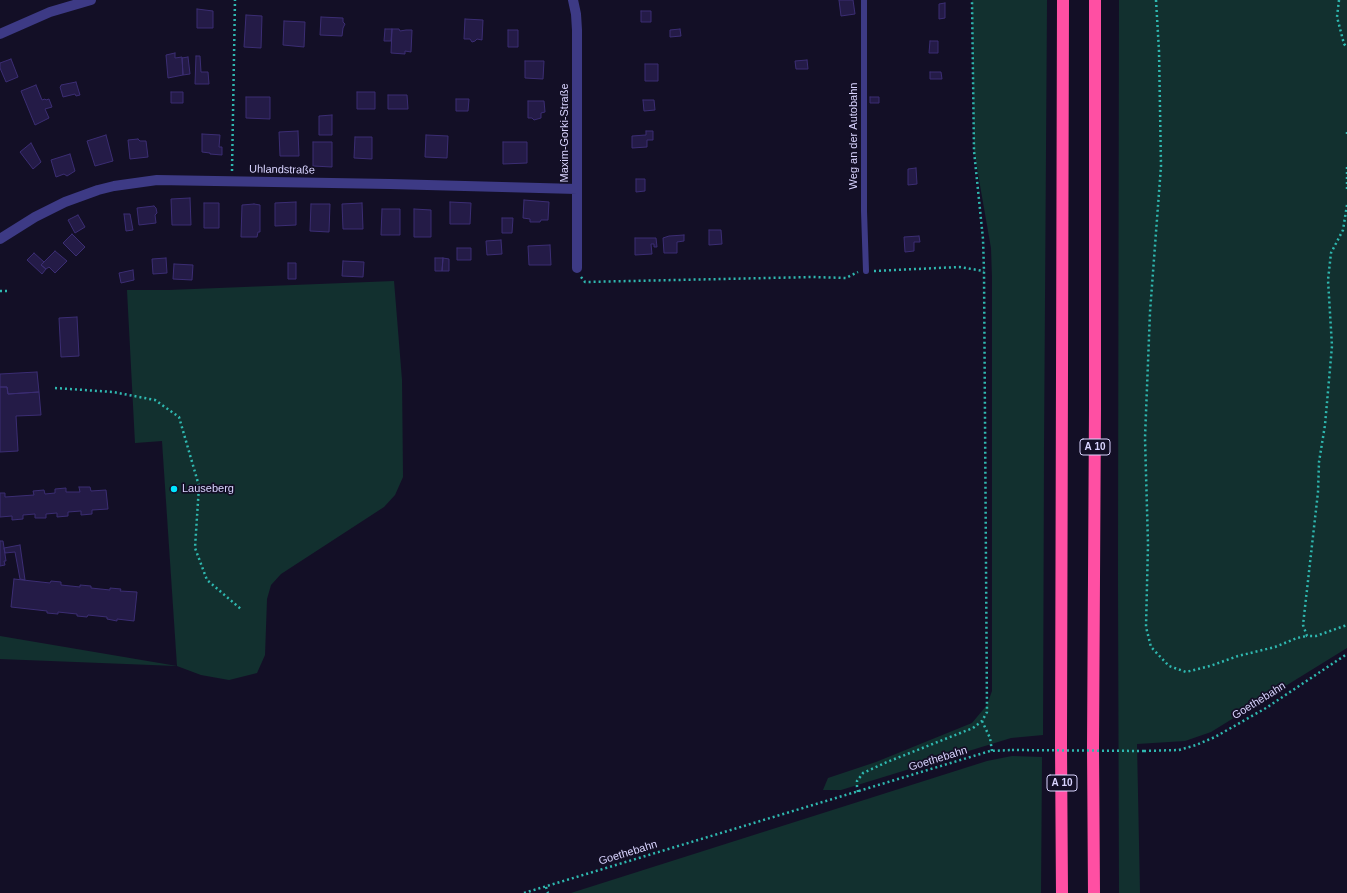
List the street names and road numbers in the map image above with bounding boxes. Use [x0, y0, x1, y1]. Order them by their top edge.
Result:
street label: Maxim-Gorki-Straße [558, 83, 572, 183]
street label: Weg an der Autobahn [847, 83, 861, 189]
street label: Uhlandstraße [249, 163, 315, 177]
road number: A 10 [1080, 439, 1110, 455]
street label: Goethebahn [1230, 679, 1288, 723]
street label: Goethebahn [907, 744, 969, 774]
road number: A 10 [1047, 775, 1077, 791]
street label: Goethebahn [597, 838, 659, 868]

